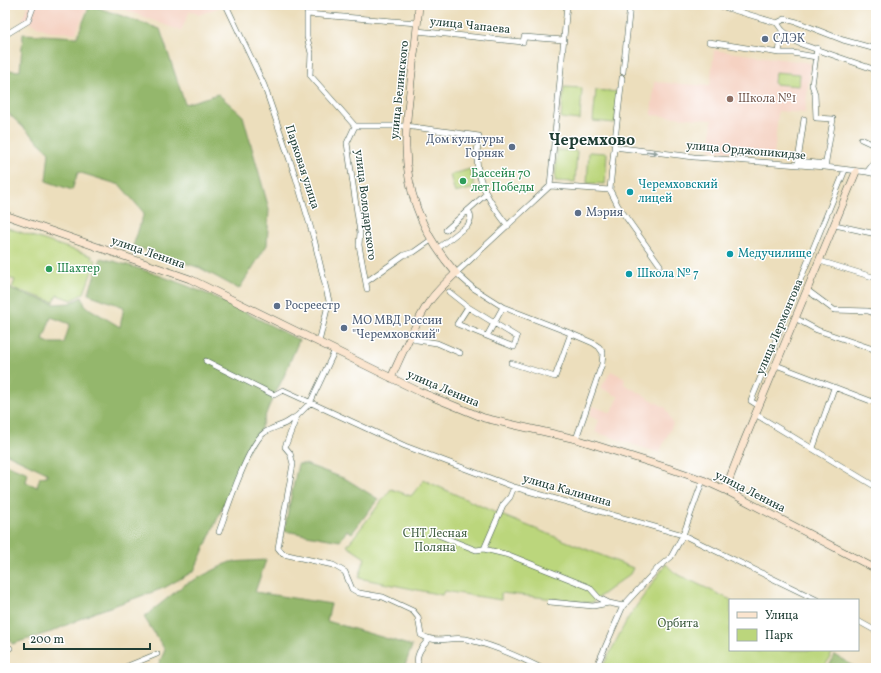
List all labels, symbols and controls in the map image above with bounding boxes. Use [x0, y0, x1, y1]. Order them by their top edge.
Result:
street label: улица Чапаева [429, 14, 511, 38]
place label: СДЭК [773, 31, 805, 47]
marker: СДЭК [760, 34, 770, 44]
street label: улица Белинского [387, 40, 413, 140]
place label: Школа №1 [738, 91, 796, 107]
marker: Школа №1 [725, 94, 735, 104]
street label: Парковая улица [281, 123, 323, 211]
district label: Черемхово [549, 130, 635, 152]
place label: Дом культуры Горняк [426, 132, 505, 162]
street label: улица Орджоникидзе [686, 138, 807, 164]
marker: Дом культуры Горняк [507, 142, 517, 152]
street label: улица Володарского [350, 149, 380, 261]
one-way arrow [646, 149, 658, 155]
place label: Бассейн 70 лет Победы [471, 166, 535, 196]
marker: Бассейн 70 лет Победы [458, 176, 468, 186]
place label: Черемховский лицей [638, 177, 718, 207]
marker: Черемховский лицей [625, 187, 635, 197]
place label: Мэрия [586, 205, 623, 221]
marker: Мэрия [573, 208, 583, 218]
street label: улица Ленина [109, 233, 187, 273]
place label: Медучилище [738, 246, 812, 262]
marker: Медучилище [725, 249, 735, 259]
place label: Шахтер [57, 261, 100, 277]
marker: Шахтер [44, 264, 54, 274]
place label: Школа № 7 [637, 266, 699, 282]
marker: Школа № 7 [624, 269, 634, 279]
street label: улица Лермонтова [753, 277, 807, 377]
place label: Росреестр [285, 298, 340, 314]
marker: Росреестр [272, 301, 282, 311]
place label: МО МВД России "Черемховский" [352, 313, 442, 343]
marker: МО МВД России "Черемховский" [339, 323, 349, 333]
street label: улица Ленина [404, 366, 482, 412]
street label: улица Ленина [712, 467, 788, 517]
street label: улица Калинина [521, 471, 613, 511]
park label: СНТ Лесная Поляна [403, 526, 467, 556]
legend [729, 599, 859, 651]
text: Улица [765, 608, 798, 624]
park label: Орбита [657, 616, 699, 632]
scale bar [24, 625, 150, 651]
text: Парк [765, 628, 793, 644]
text: 200 m [30, 632, 64, 648]

